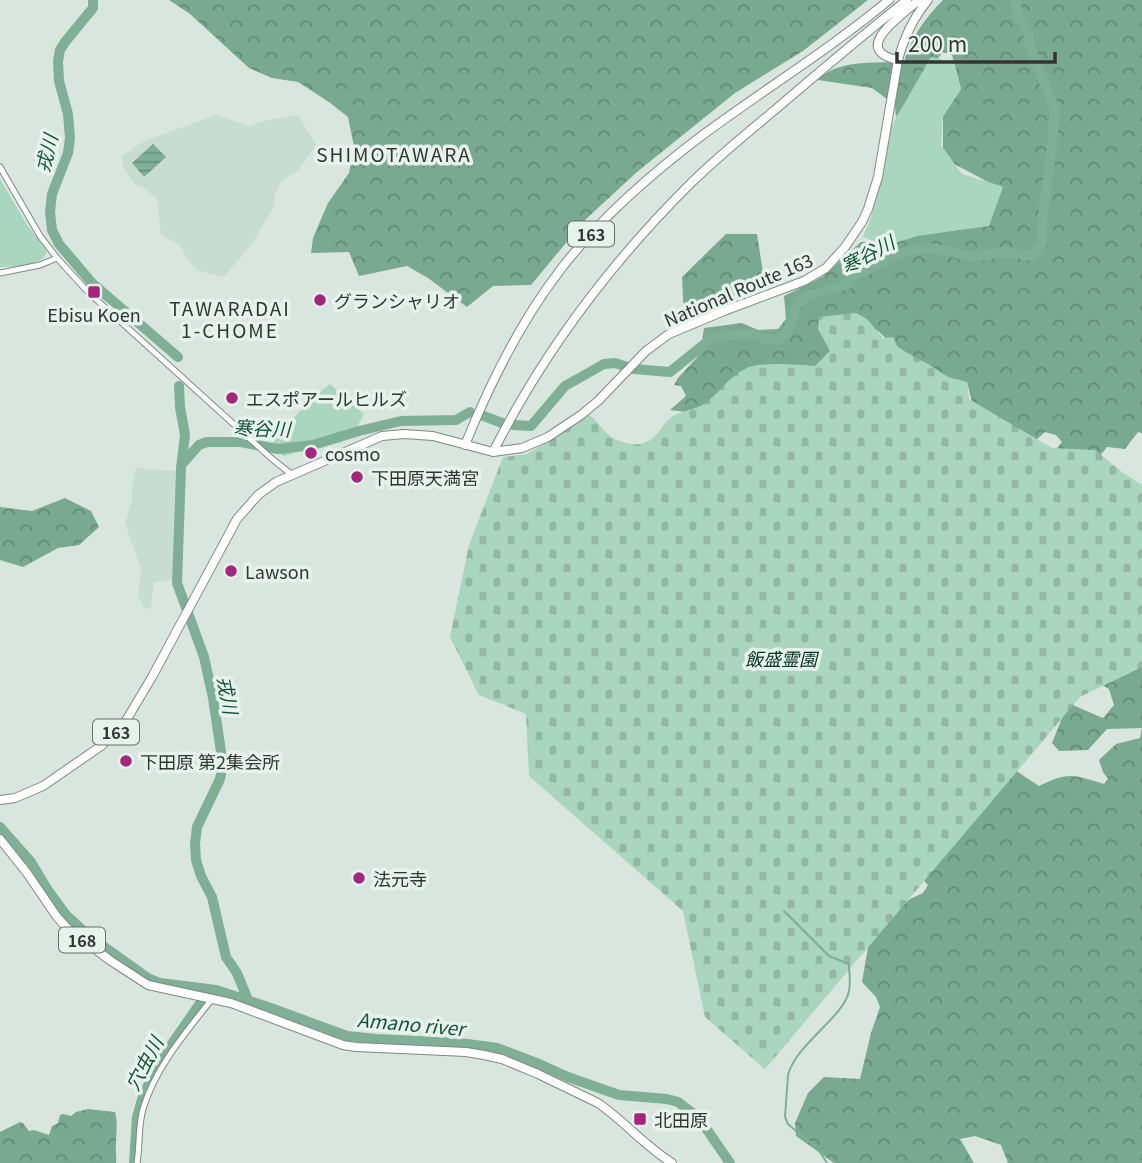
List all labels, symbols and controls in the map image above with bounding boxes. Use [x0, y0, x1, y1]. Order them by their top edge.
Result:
scale bar [897, 21, 1054, 65]
text: 200 m [908, 28, 967, 58]
water label: 戎川 [27, 129, 63, 175]
district label: SHIMOTAWARA [316, 140, 472, 167]
road number: 163 [568, 222, 614, 246]
water label: 寒谷川 [835, 227, 900, 278]
street label: National Route 163 [660, 246, 816, 332]
marker: Ebisu Koen [86, 284, 102, 300]
place label: グランシャリオ [334, 287, 460, 313]
marker: グランシャリオ [312, 292, 328, 308]
district label: TAWARADAI 1-CHOME [169, 294, 291, 343]
place label: Ebisu Koen [47, 301, 141, 327]
place label: エスポアールヒルズ [246, 385, 407, 411]
marker: エスポアールヒルズ [224, 390, 240, 406]
water label: 寒谷川 [233, 413, 293, 442]
place label: cosmo [325, 440, 381, 466]
marker: cosmo [303, 445, 319, 461]
place label: 下田原天満宮 [371, 464, 479, 490]
marker: 下田原天満宮 [349, 469, 365, 485]
place label: Lawson [245, 558, 310, 584]
marker: Lawson [223, 563, 239, 579]
park label: 飯盛霊園 [745, 645, 820, 671]
water label: 戎川 [212, 674, 246, 718]
road number: 163 [93, 720, 139, 744]
place label: 下田原 第2集会所 [140, 748, 280, 774]
marker: 下田原 第2集会所 [118, 753, 134, 769]
place label: 法元寺 [373, 865, 427, 891]
marker: 法元寺 [351, 870, 367, 886]
road number: 168 [59, 928, 105, 952]
water label: Amano river [356, 1005, 468, 1041]
water label: 穴虫川 [118, 1030, 169, 1095]
place label: 北田原 [654, 1106, 708, 1132]
marker: 北田原 [632, 1111, 648, 1127]

